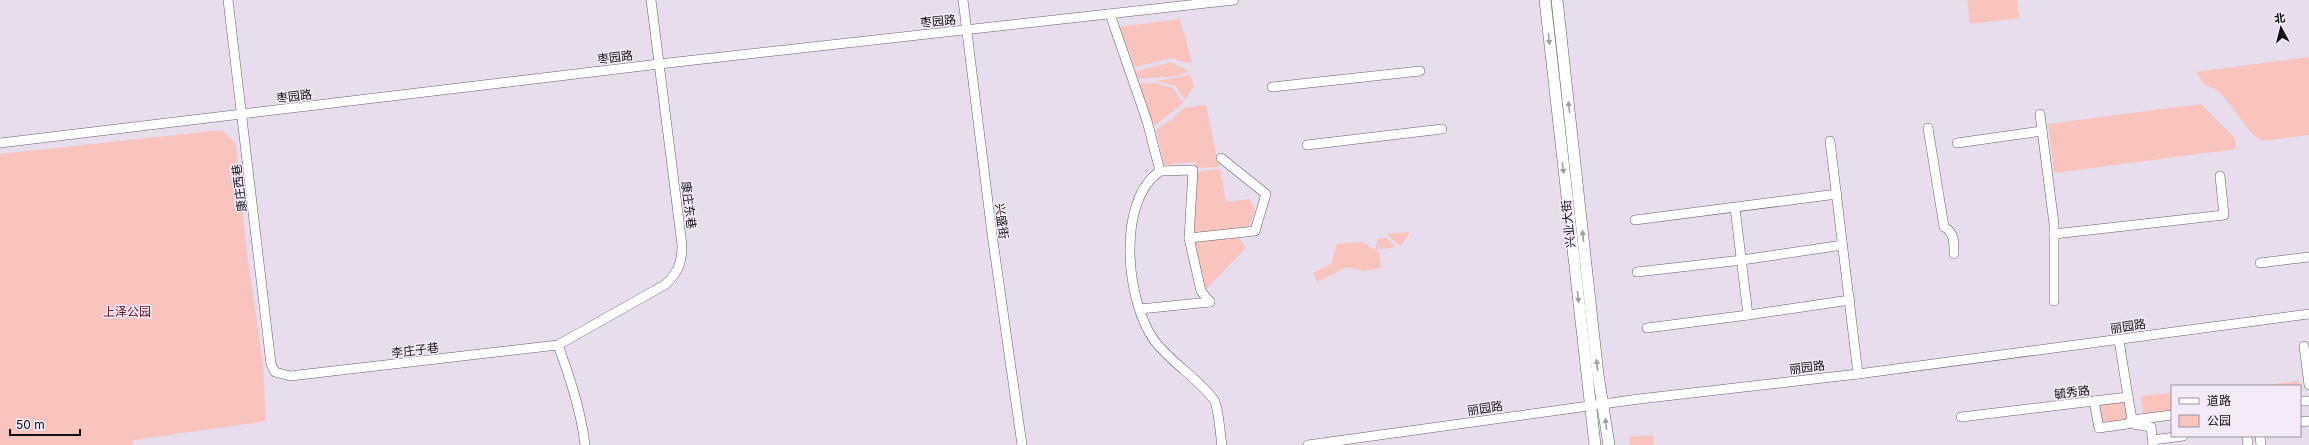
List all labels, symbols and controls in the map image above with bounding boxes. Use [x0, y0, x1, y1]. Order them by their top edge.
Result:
north arrow [2261, 8, 2301, 48]
text: 北 [2273, 10, 2286, 26]
street label: 枣园路 [919, 12, 957, 30]
one-way arrow [1546, 33, 1552, 45]
street label: 枣园路 [596, 47, 634, 67]
street label: 枣园路 [275, 86, 313, 106]
one-way arrow [1565, 101, 1572, 113]
one-way arrow [1560, 162, 1566, 174]
street label: 康庄西巷 [229, 163, 249, 213]
street label: 康庄东巷 [679, 180, 699, 230]
street label: 兴业大街 [1558, 199, 1578, 249]
street label: 兴盛街 [992, 202, 1012, 240]
one-way arrow [1580, 230, 1586, 242]
one-way arrow [1575, 291, 1581, 303]
park label: 上泽公园 [103, 304, 151, 319]
street label: 丽园路 [2109, 316, 2147, 336]
street label: 李庄子巷 [390, 340, 440, 360]
street label: 丽园路 [1788, 357, 1826, 377]
one-way arrow [1594, 359, 1600, 371]
street label: 毓秀路 [2053, 382, 2091, 402]
legend [2171, 385, 2301, 437]
text: 道路 [2207, 393, 2231, 408]
street label: 丽园路 [1466, 398, 1504, 418]
scale bar [10, 411, 80, 437]
text: 公园 [2207, 413, 2231, 428]
text: 50 m [16, 417, 45, 432]
one-way arrow [1603, 418, 1609, 430]

